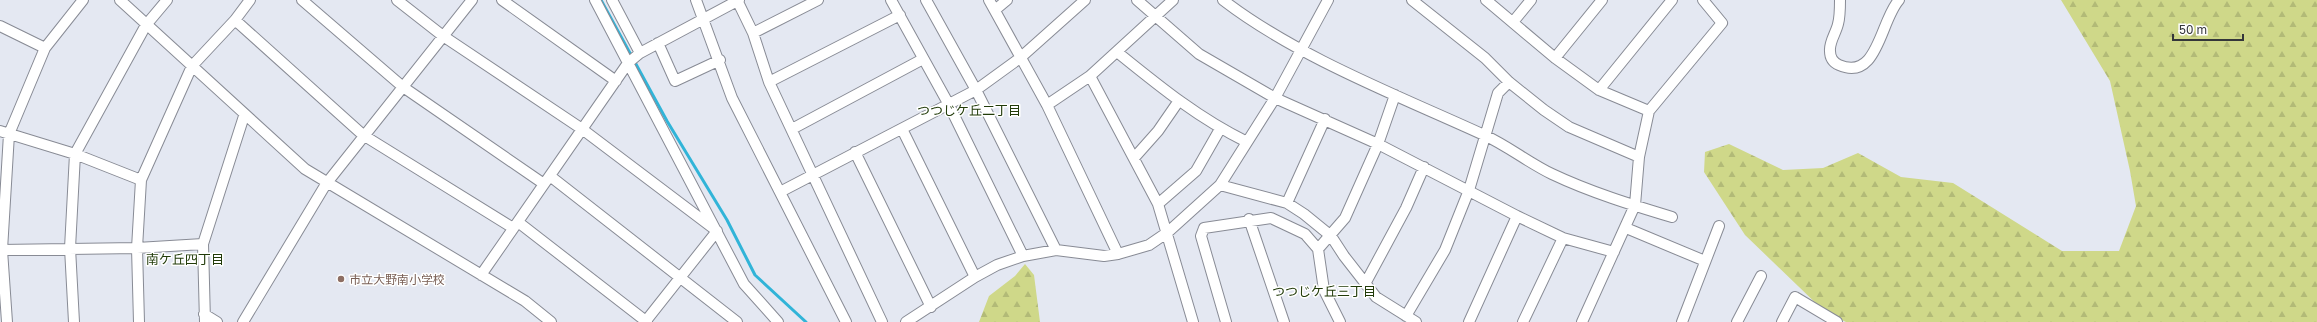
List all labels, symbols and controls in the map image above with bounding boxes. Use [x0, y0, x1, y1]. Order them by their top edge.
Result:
scale bar [2173, 16, 2243, 42]
text: 50 m [2179, 22, 2207, 37]
district label: つつじケ丘二丁目 [917, 102, 1021, 118]
district label: 南ケ丘四丁目 [146, 251, 224, 267]
place label: 市立大野南小学校 [349, 272, 445, 287]
marker: 市立大野南小学校 [336, 274, 346, 284]
district label: つつじケ丘三丁目 [1272, 283, 1376, 299]

